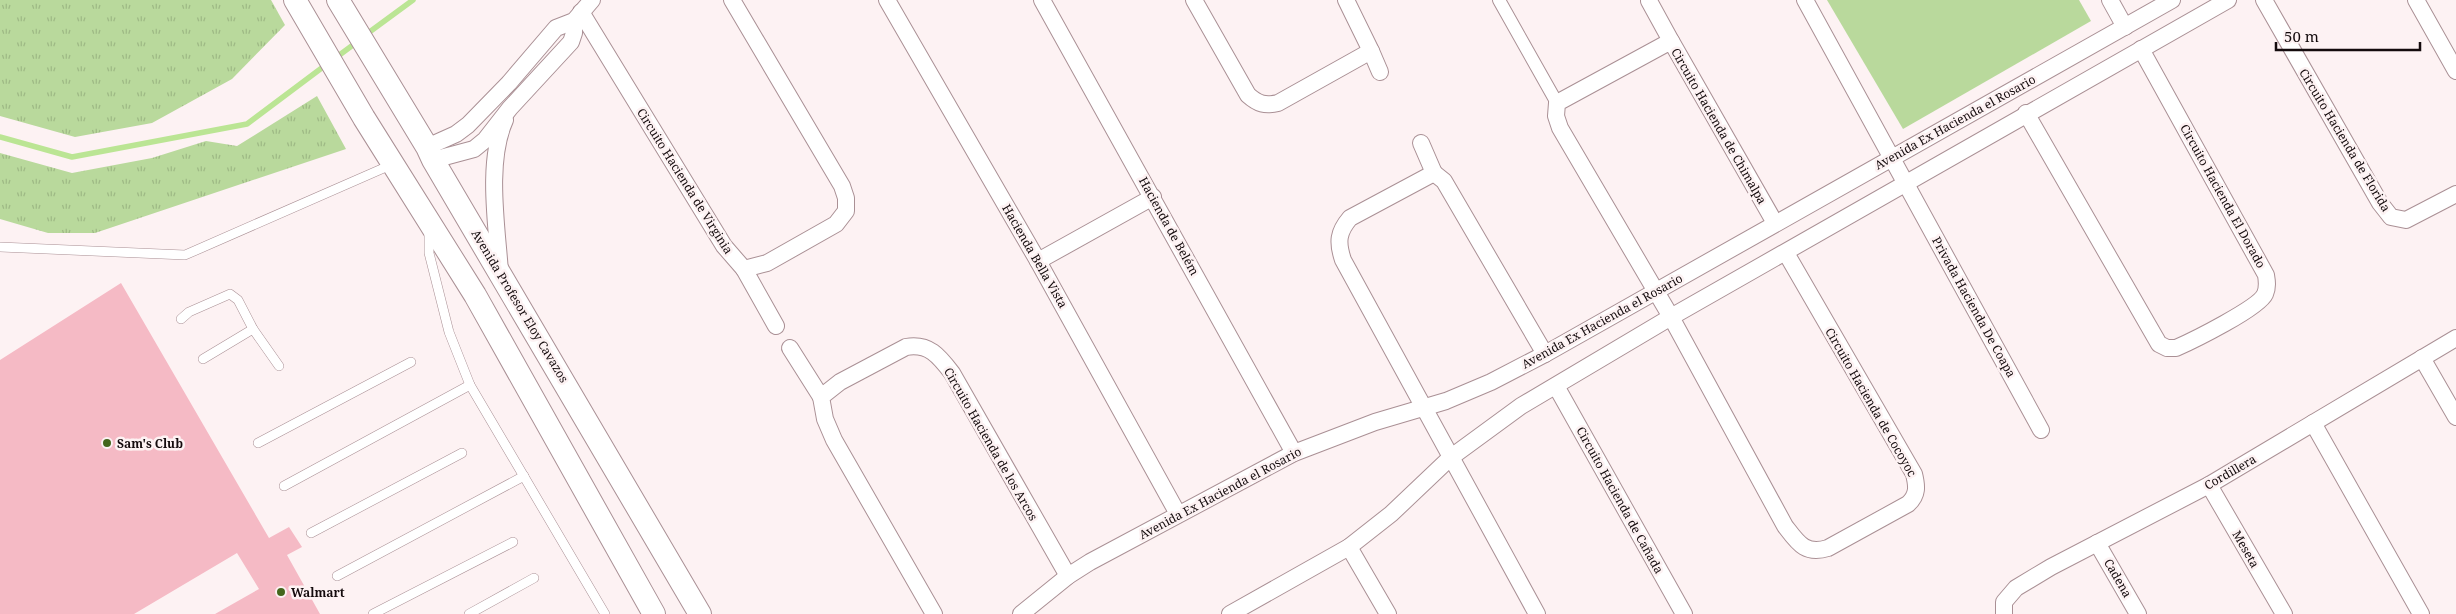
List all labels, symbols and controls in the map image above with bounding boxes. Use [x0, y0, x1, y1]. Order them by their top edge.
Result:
scale bar [2276, 20, 2420, 52]
text: 50 m [2284, 26, 2319, 46]
street label: Circuito Hacienda de Chimalpa [1667, 45, 1771, 207]
street label: Circuito Hacienda de Florida [2295, 65, 2395, 215]
street label: Avenida Ex Hacienda el Rosario [1871, 71, 2039, 173]
street label: Circuito Hacienda de Virginia [633, 105, 737, 257]
street label: Circuito Hacienda El Dorado [2176, 121, 2270, 271]
street label: Hacienda de Belém [1135, 174, 1203, 278]
street label: Hacienda Bella Vista [998, 201, 1072, 311]
street label: Avenida Profesor Eloy Cavazos [467, 226, 573, 386]
street label: Privada Hacienda De Coapa [1928, 234, 2020, 381]
street label: Avenida Ex Hacienda el Rosario [1518, 270, 1686, 372]
street label: Circuito Hacienda de Cocoyoc [1821, 324, 1921, 480]
street label: Circuito Hacienda de los Arcos [940, 364, 1042, 524]
street label: Circuito Hacienda de Cañada [1572, 423, 1668, 577]
place label: Sam's Club [117, 435, 183, 452]
marker: Sam's Club [101, 437, 113, 449]
street label: Avenida Ex Hacienda el Rosario [1136, 443, 1304, 543]
street label: Cordillera [2201, 450, 2259, 494]
street label: Meseta [2229, 527, 2264, 571]
street label: Cadena [2100, 555, 2136, 601]
place label: Walmart [291, 584, 345, 601]
marker: Walmart [275, 586, 287, 598]

